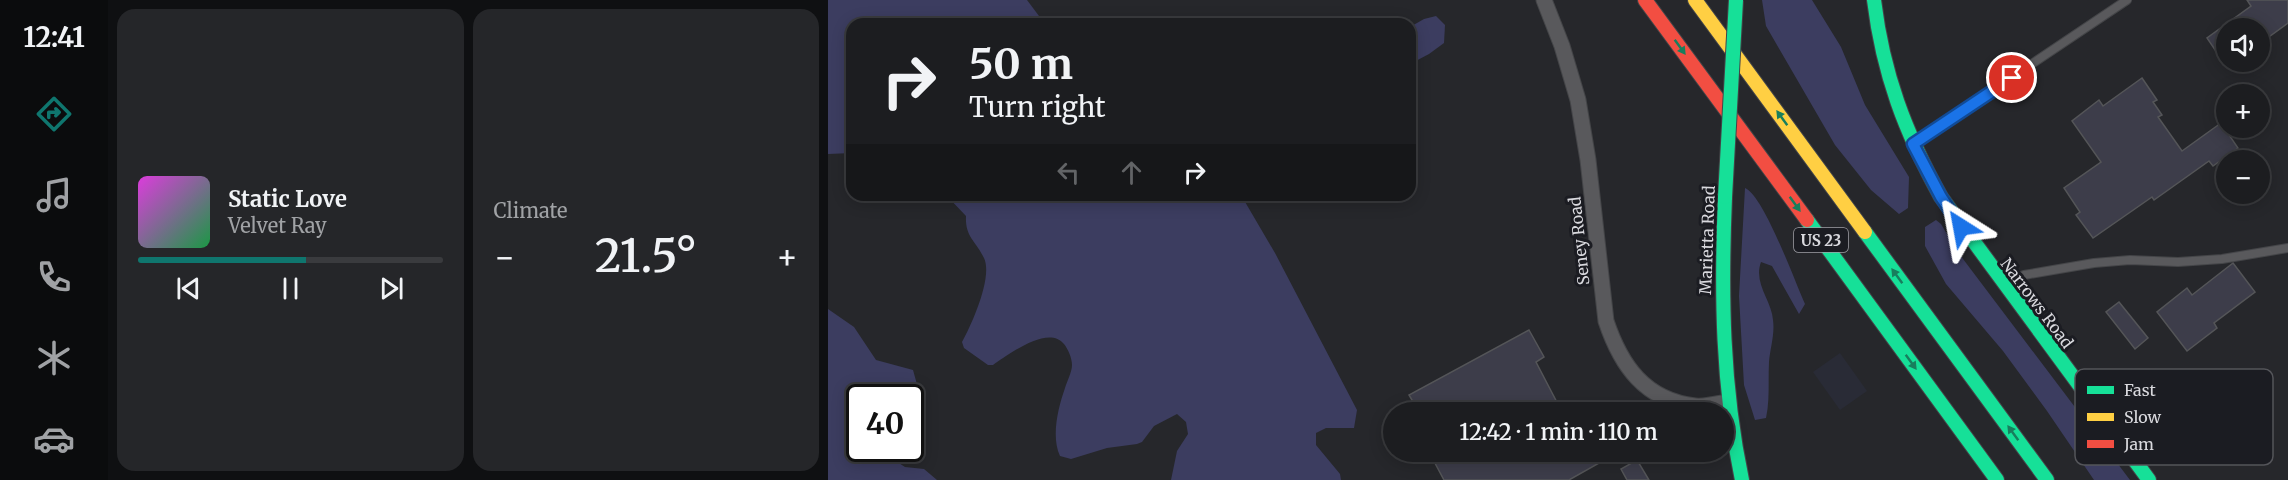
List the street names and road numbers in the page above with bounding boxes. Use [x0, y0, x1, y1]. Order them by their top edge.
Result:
street label: Marietta Road [1695, 185, 1719, 295]
street label: Seney Road [1564, 195, 1594, 286]
road number: US 23 [1794, 228, 1848, 252]
street label: Narrows Road [1996, 254, 2078, 352]

